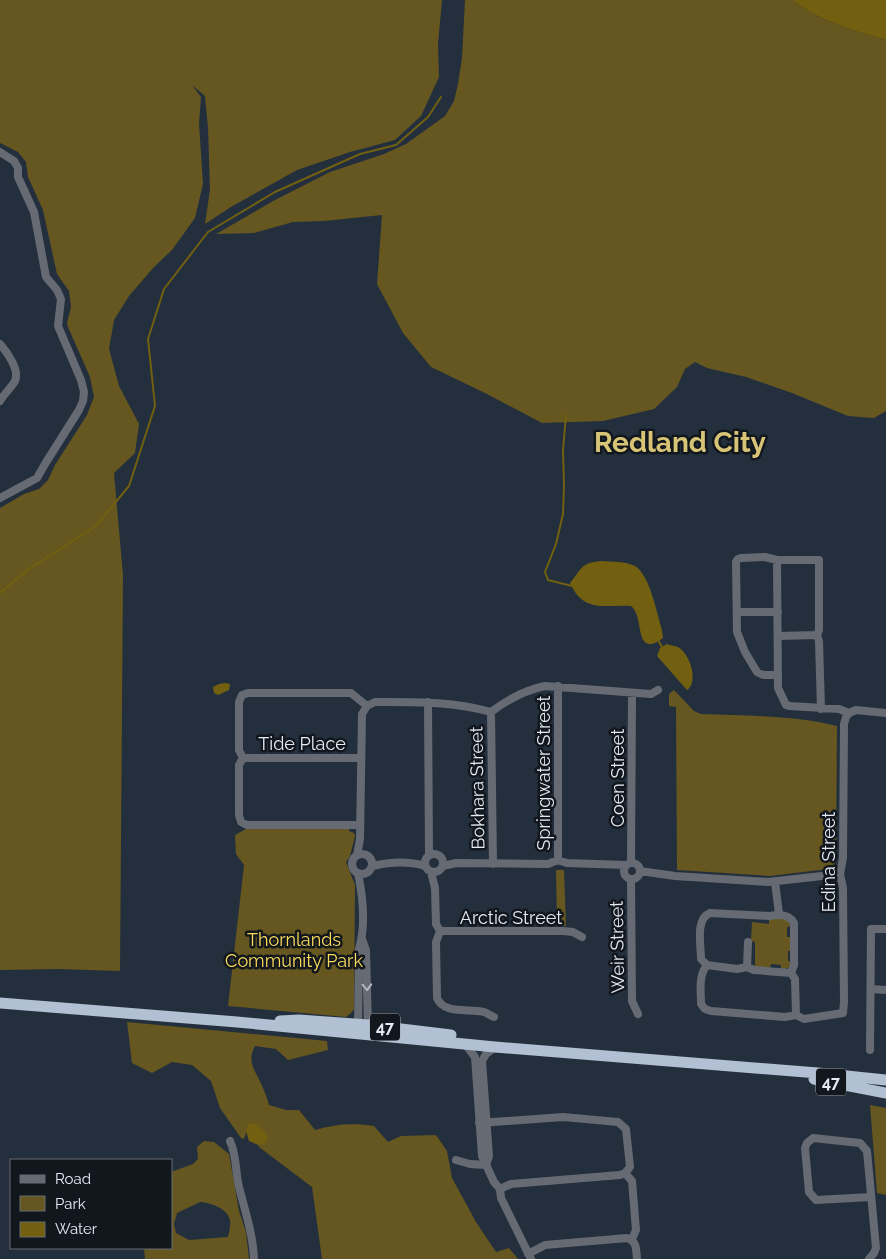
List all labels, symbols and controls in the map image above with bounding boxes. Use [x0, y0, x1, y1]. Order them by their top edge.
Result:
district label: Redland City [594, 426, 767, 459]
street label: Springwater Street [533, 696, 554, 850]
street label: Bokhara Street [465, 726, 489, 850]
street label: Coen Street [607, 729, 628, 827]
street label: Tide Place [258, 733, 346, 754]
street label: Edina Street [818, 812, 839, 912]
street label: Weir Street [606, 901, 628, 993]
street label: Arctic Street [460, 907, 562, 928]
park label: Thornlands Community Park [225, 929, 363, 971]
one-way arrow [362, 983, 373, 991]
road number: 47 [370, 1014, 400, 1040]
road number: 47 [816, 1068, 846, 1096]
legend [10, 1159, 172, 1249]
text: Road [55, 1170, 91, 1188]
text: Park [55, 1195, 86, 1213]
text: Water [55, 1220, 98, 1238]

